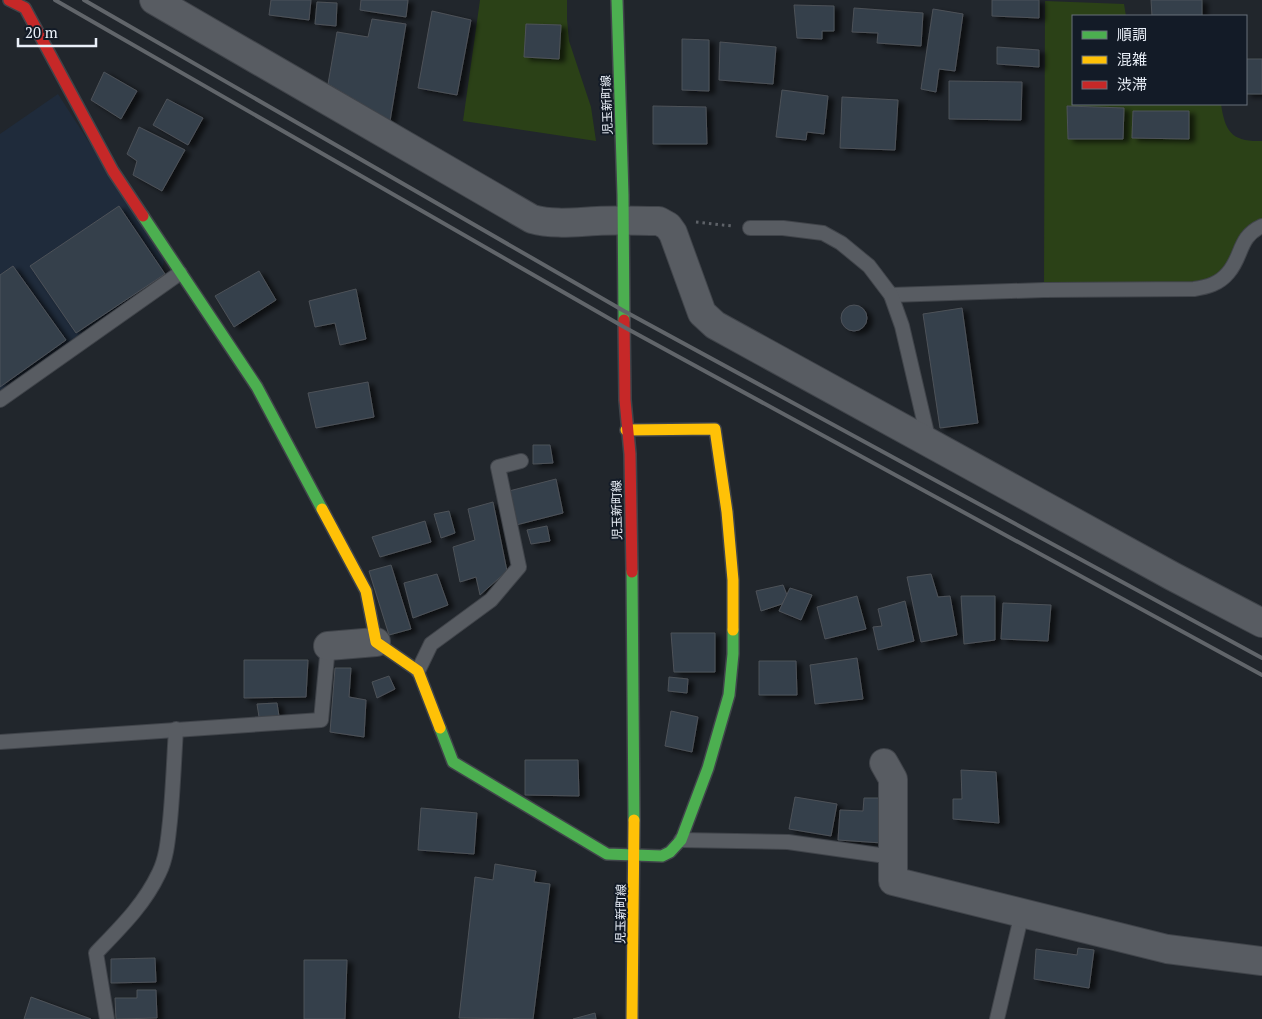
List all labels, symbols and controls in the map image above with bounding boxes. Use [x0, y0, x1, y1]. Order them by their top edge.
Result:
scale bar [18, 15, 95, 47]
legend [1072, 15, 1247, 105]
text: 20 m [25, 22, 58, 42]
text: 順調 [1117, 24, 1147, 44]
text: 混雑 [1117, 49, 1147, 69]
text: 渋滞 [1117, 74, 1147, 94]
street label: 児玉新町線 [598, 75, 615, 135]
street label: 児玉新町線 [608, 480, 625, 540]
street label: 児玉新町線 [612, 884, 629, 944]

